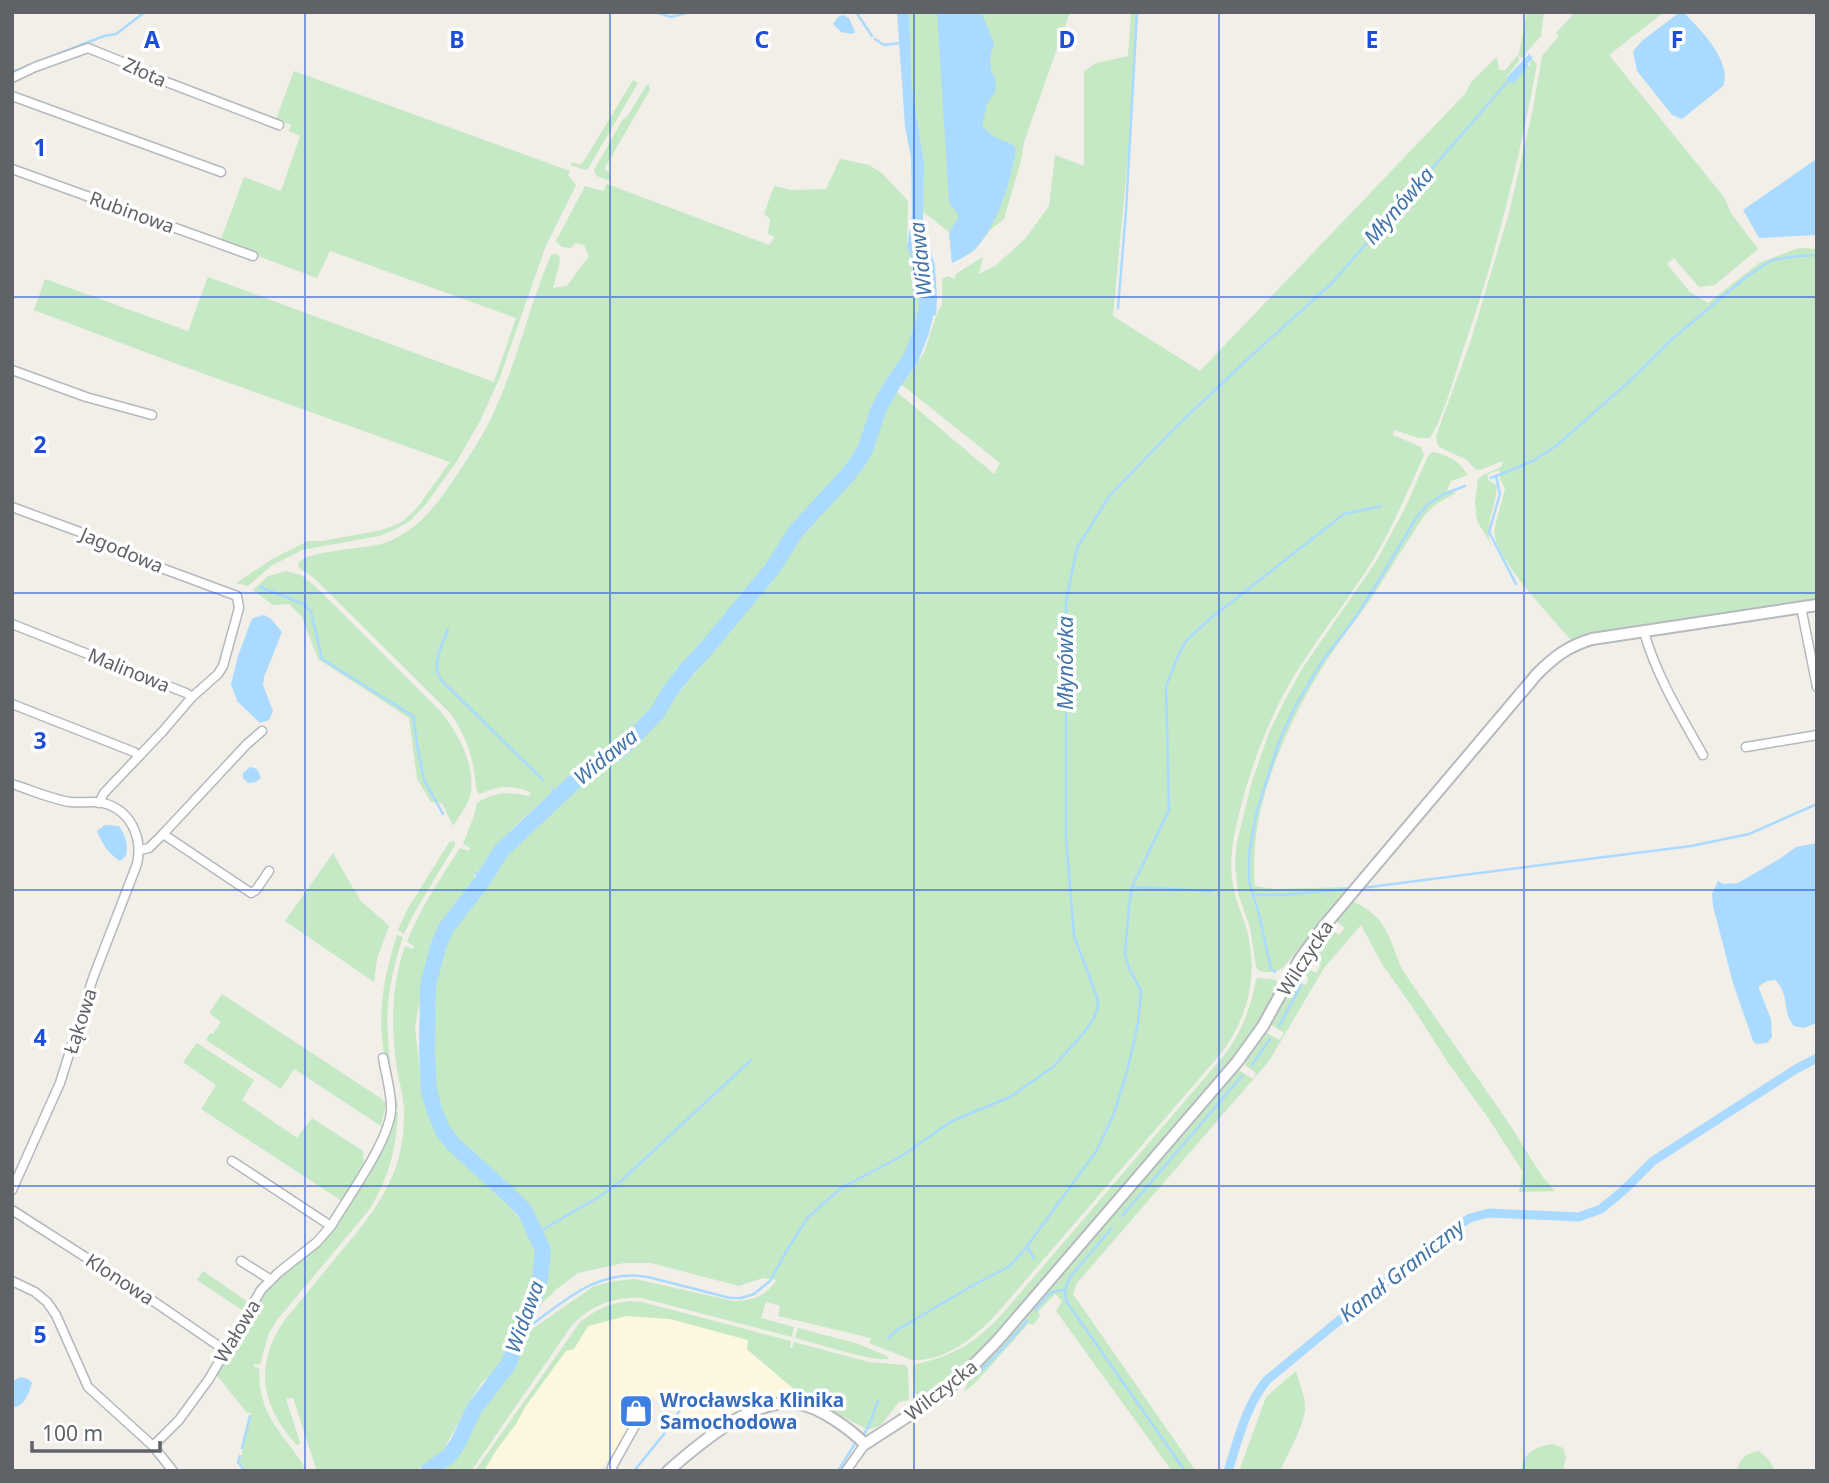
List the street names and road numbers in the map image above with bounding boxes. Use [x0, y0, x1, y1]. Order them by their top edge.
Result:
street label: Złota [119, 51, 171, 93]
street label: Rubinowa [86, 185, 178, 239]
street label: Jagodowa [75, 520, 167, 579]
street label: Malinowa [84, 642, 174, 698]
street label: Wilczycka [1271, 915, 1339, 1001]
street label: Łąkowa [57, 985, 103, 1057]
street label: Klonowa [81, 1247, 159, 1311]
street label: Wałowa [208, 1294, 266, 1368]
street label: Wilczycka [899, 1354, 983, 1426]

